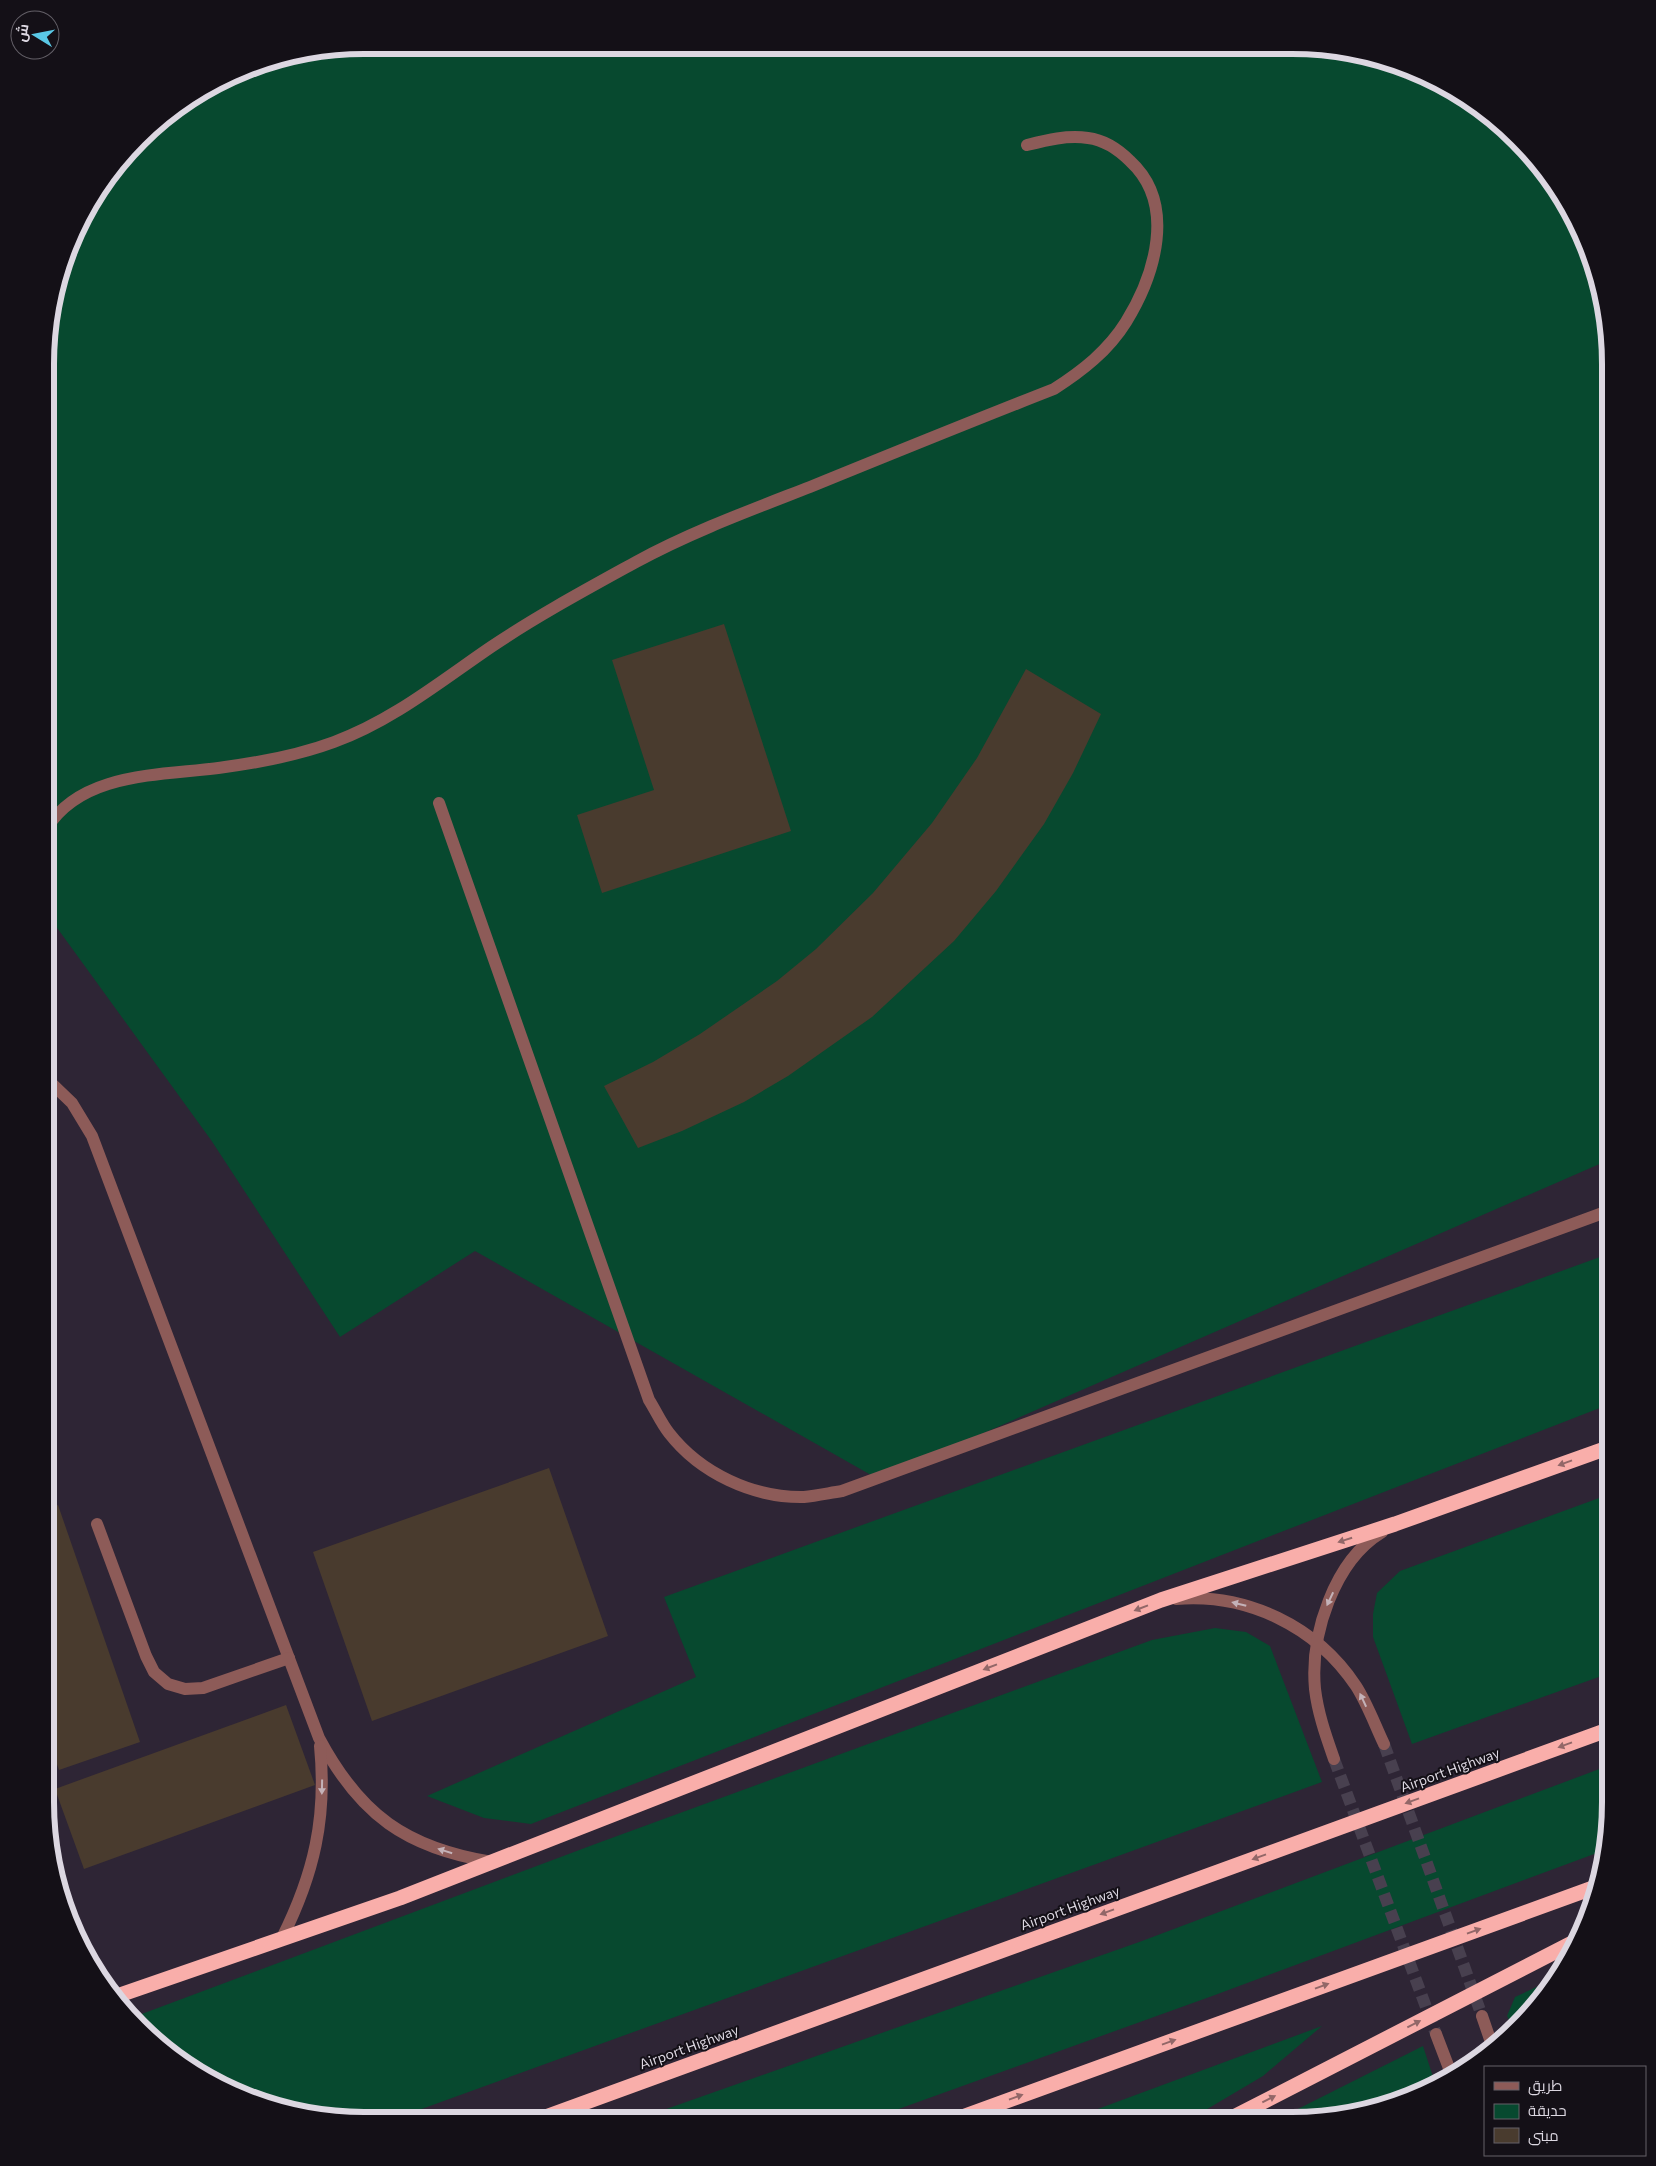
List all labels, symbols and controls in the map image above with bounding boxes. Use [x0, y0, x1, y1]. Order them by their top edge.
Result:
north arrow [10, 10, 60, 60]
text: ش [12, 22, 33, 43]
one-way arrow [1557, 1460, 1572, 1467]
one-way arrow [1337, 1536, 1352, 1544]
one-way arrow [1326, 1592, 1334, 1606]
one-way arrow [1232, 1600, 1247, 1608]
one-way arrow [1134, 1604, 1148, 1612]
one-way arrow [982, 1663, 997, 1671]
one-way arrow [1359, 1693, 1367, 1707]
one-way arrow [1557, 1742, 1572, 1749]
street label: Airport Highway [1398, 1744, 1502, 1795]
one-way arrow [318, 1779, 326, 1795]
one-way arrow [1404, 1797, 1419, 1805]
one-way arrow [437, 1847, 452, 1855]
one-way arrow [1251, 1853, 1266, 1861]
street label: Airport Highway [1018, 1882, 1122, 1933]
one-way arrow [1099, 1909, 1114, 1916]
one-way arrow [1467, 1927, 1482, 1934]
one-way arrow [1315, 1982, 1330, 1990]
one-way arrow [1407, 2020, 1421, 2028]
street label: Airport Highway [637, 2021, 741, 2072]
one-way arrow [1162, 2038, 1177, 2046]
legend [1484, 2066, 1646, 2156]
text: طريق [1528, 2076, 1562, 2096]
one-way arrow [1009, 2093, 1024, 2100]
one-way arrow [1262, 2095, 1277, 2103]
text: حديقة [1528, 2101, 1567, 2119]
text: مبنى [1528, 2126, 1559, 2146]

